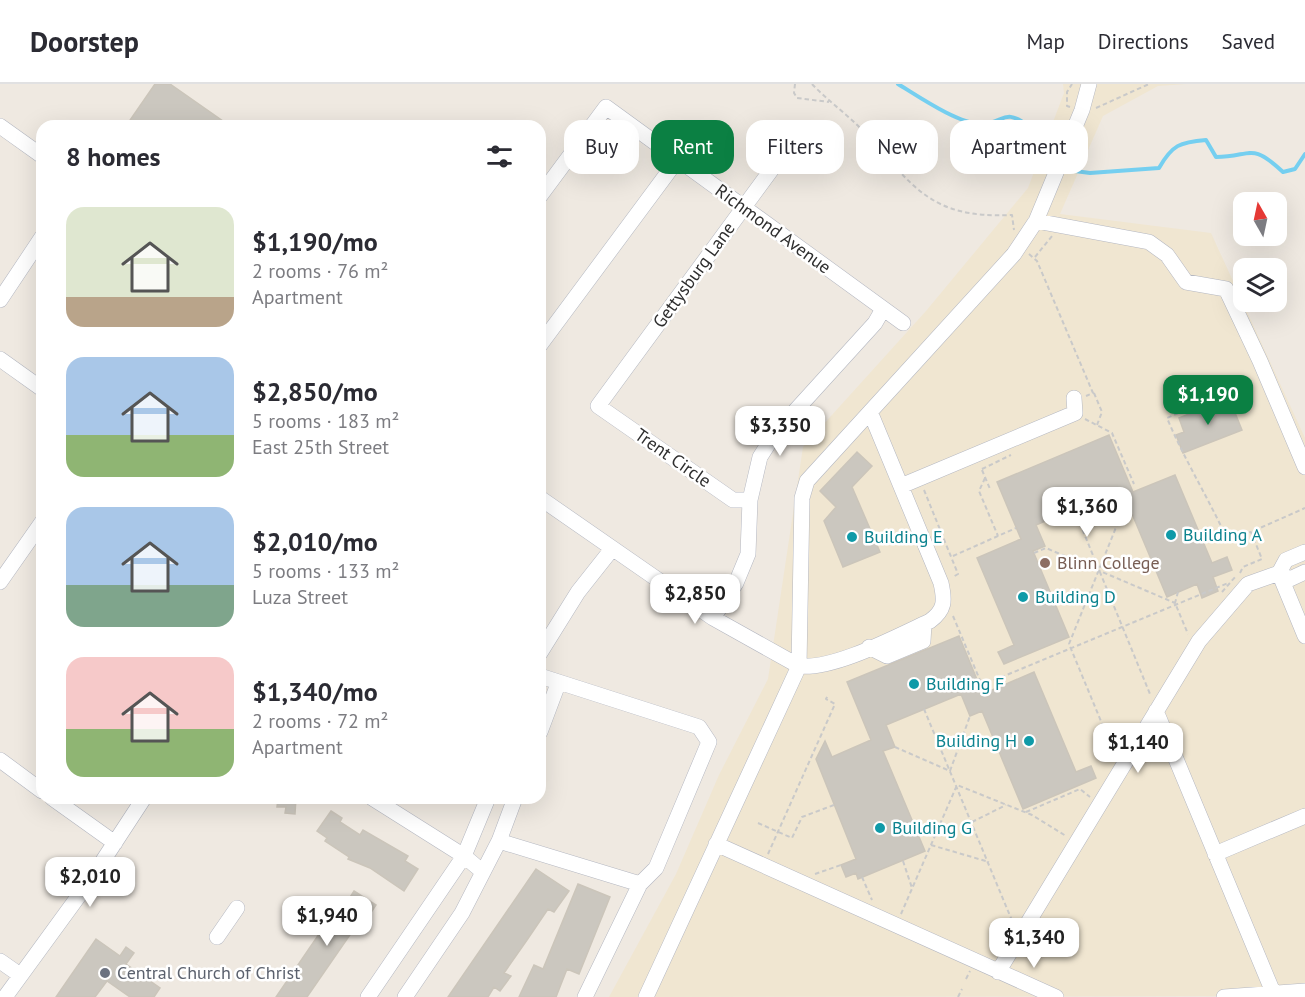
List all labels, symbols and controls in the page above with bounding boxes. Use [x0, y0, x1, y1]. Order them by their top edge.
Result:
text: Doorstep [30, 23, 139, 60]
text: Map [1026, 28, 1065, 55]
text: Directions [1098, 28, 1189, 55]
text: Saved [1222, 28, 1275, 55]
chip: Buy [564, 120, 639, 174]
chip: Rent [651, 120, 734, 174]
chip: Filters [746, 120, 844, 174]
chip: New [856, 120, 938, 174]
chip: Apartment [950, 120, 1088, 174]
text: 8 homes [66, 140, 161, 173]
icon: filters [483, 140, 516, 173]
street label: Richmond Avenue [711, 179, 836, 278]
north arrow [1233, 192, 1287, 246]
map controls [1233, 192, 1287, 312]
street label: Gettysburg Lane [647, 217, 740, 332]
text: $1,190/mo [252, 225, 378, 258]
icon: home [114, 231, 186, 303]
text: 2 rooms · 76 m² [252, 258, 388, 284]
button: layers [1233, 258, 1287, 312]
text: Apartment [252, 284, 343, 310]
text: $2,850/mo [252, 375, 378, 408]
pin: $1,190 [1159, 375, 1257, 426]
icon: home [114, 381, 186, 453]
text: $1,190 [1177, 381, 1239, 407]
pin: $3,350 [731, 406, 829, 457]
text: 5 rooms · 183 m² [252, 408, 399, 434]
text: $3,350 [749, 412, 811, 438]
street label: Trent Circle [631, 423, 716, 492]
text: East 25th Street [252, 434, 389, 460]
pin: $1,360 [1038, 487, 1136, 538]
text: $1,360 [1056, 493, 1118, 519]
place label: Building A [1183, 523, 1263, 546]
text: $2,010/mo [252, 525, 378, 558]
place label: Building E [864, 525, 943, 548]
marker: Building A [1164, 528, 1178, 542]
marker: Building E [845, 530, 859, 544]
icon: home [114, 531, 186, 603]
place label: Blinn College [1057, 551, 1160, 574]
marker: Blinn College [1038, 556, 1052, 570]
text: 5 rooms · 133 m² [252, 558, 399, 584]
pin: $2,850 [646, 574, 744, 625]
text: $2,850 [664, 580, 726, 606]
text: Luza Street [252, 584, 348, 610]
place label: Building D [1035, 585, 1116, 608]
marker: Building D [1016, 590, 1030, 604]
place label: Building F [926, 672, 1004, 695]
text: $1,340/mo [252, 675, 378, 708]
marker: Building F [907, 677, 921, 691]
icon: home [114, 681, 186, 753]
text: 2 rooms · 72 m² [252, 708, 388, 734]
pin: $1,140 [1089, 723, 1187, 774]
place label: Building H [936, 729, 1017, 752]
text: $1,140 [1107, 729, 1169, 755]
text: Apartment [252, 734, 343, 760]
marker: Building H [1022, 734, 1036, 748]
place label: Building G [892, 816, 972, 839]
marker: Building G [873, 821, 887, 835]
pin: $2,010 [41, 857, 139, 908]
text: $2,010 [59, 863, 121, 889]
pin: $1,940 [278, 896, 376, 947]
text: $1,940 [296, 902, 358, 928]
pin: $1,340 [985, 918, 1083, 969]
text: $1,340 [1003, 924, 1065, 950]
place label: Central Church of Christ [117, 961, 300, 984]
marker: Central Church of Christ [98, 966, 112, 980]

